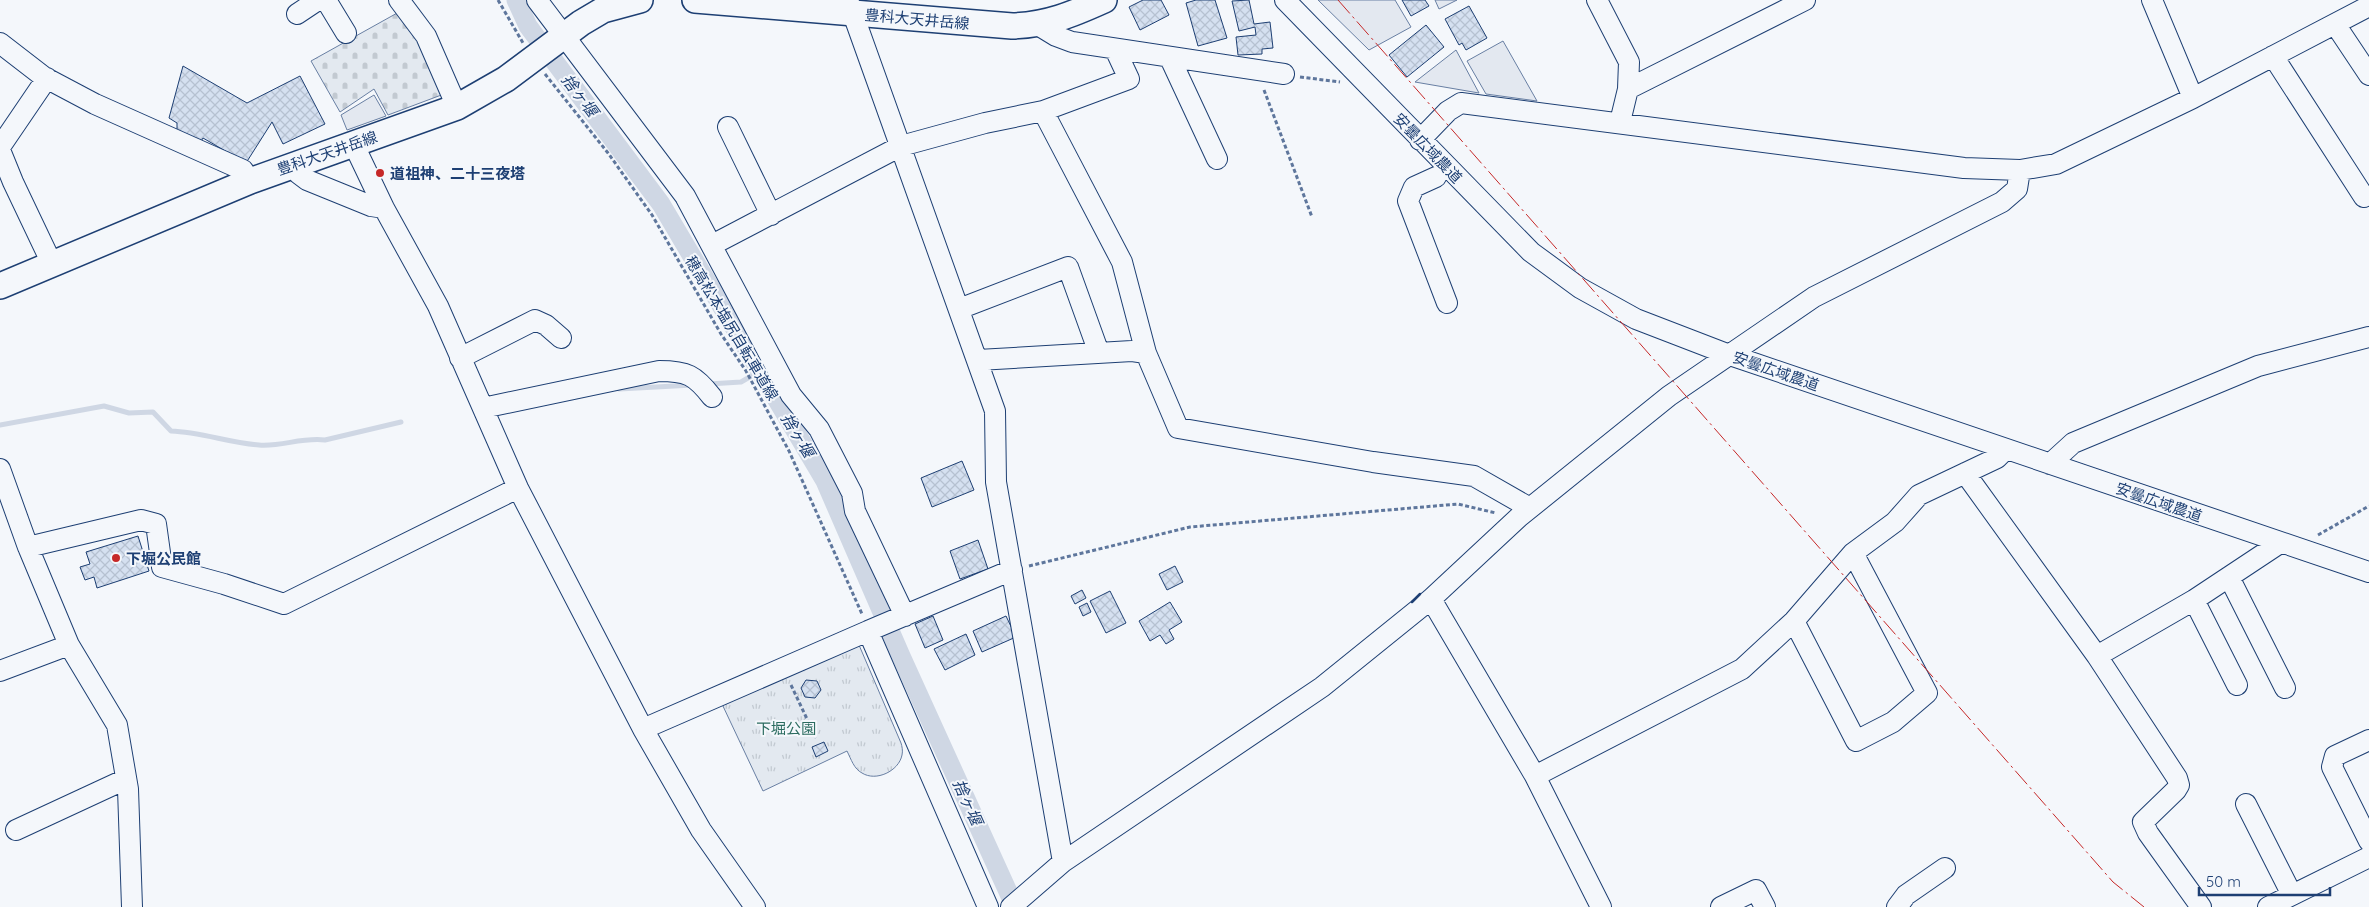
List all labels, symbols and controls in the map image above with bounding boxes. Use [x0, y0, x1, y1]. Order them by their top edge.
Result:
street label: 豊科大天井岳線 [864, 5, 970, 33]
water label: 捨ヶ堰 [558, 70, 604, 123]
street label: 安曇広域農道 [1390, 109, 1466, 187]
street label: 豊科大天井岳線 [274, 127, 380, 179]
place label: 道祖神、二十三夜塔 [390, 164, 525, 183]
marker: 道祖神、二十三夜塔 [374, 167, 386, 179]
street label: 穂高松本塩尻自転車道線 [681, 252, 783, 404]
street label: 安曇広域農道 [1730, 347, 1822, 395]
water label: 捨ヶ堰 [777, 409, 820, 463]
street label: 安曇広域農道 [2113, 478, 2205, 526]
place label: 下堀公民館 [126, 549, 201, 568]
marker: 下堀公民館 [110, 552, 122, 564]
park label: 下堀公園 [756, 719, 816, 738]
water label: 捨ヶ堰 [949, 776, 988, 831]
scale bar [2199, 864, 2330, 896]
text: 50 m [2206, 872, 2241, 891]

